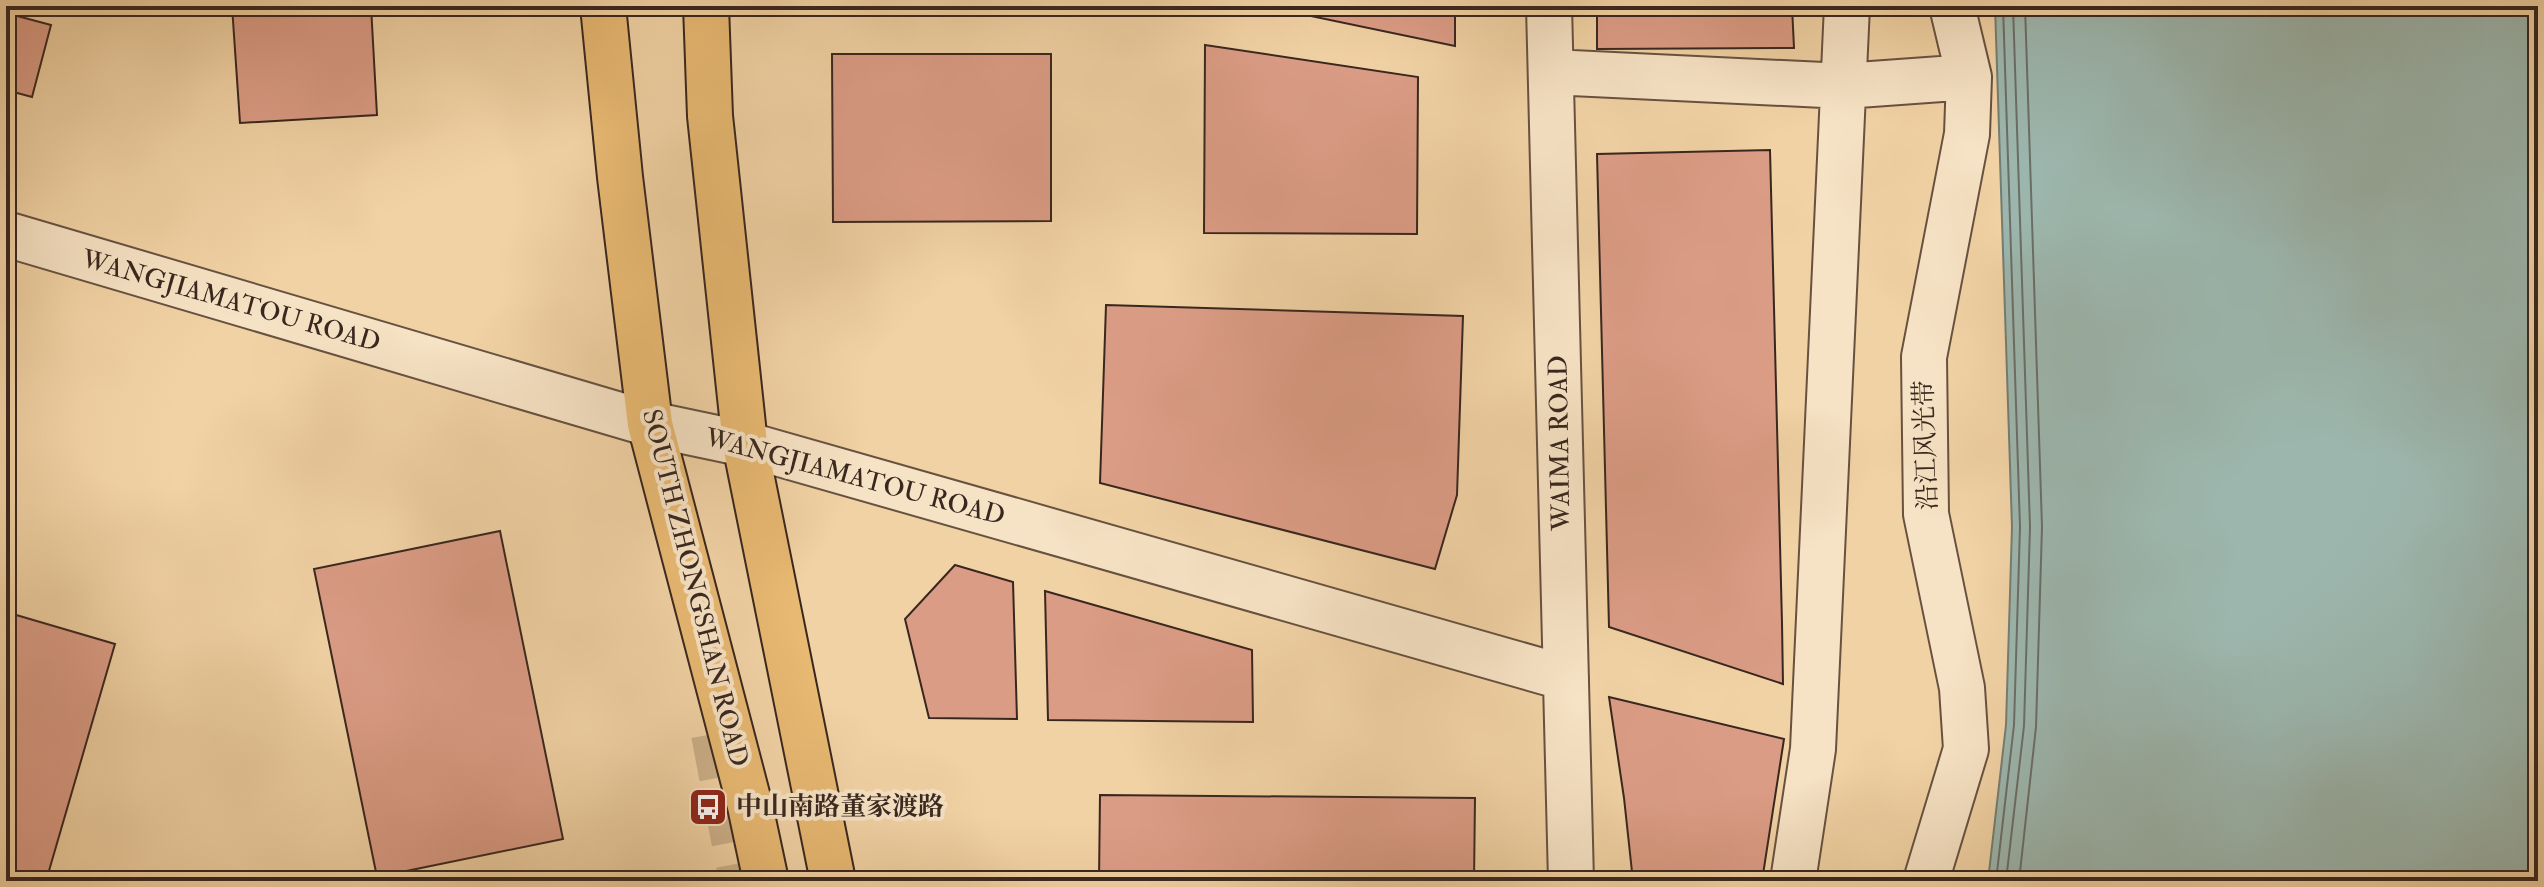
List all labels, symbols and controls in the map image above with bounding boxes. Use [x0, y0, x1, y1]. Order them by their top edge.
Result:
street label: WANGJIAMATOU ROAD [77, 243, 384, 359]
street label: WAIMA ROAD [1542, 355, 1578, 532]
street label: 沿江风光带 [1908, 379, 1944, 511]
street label: SOUTH ZHONGSHAN ROAD [635, 406, 755, 770]
street label: WANGJIAMATOU ROAD [701, 421, 1008, 532]
bus stop icon: 中山南路董家渡路 [687, 786, 729, 828]
place label: 中山南路董家渡路 [736, 791, 944, 823]

